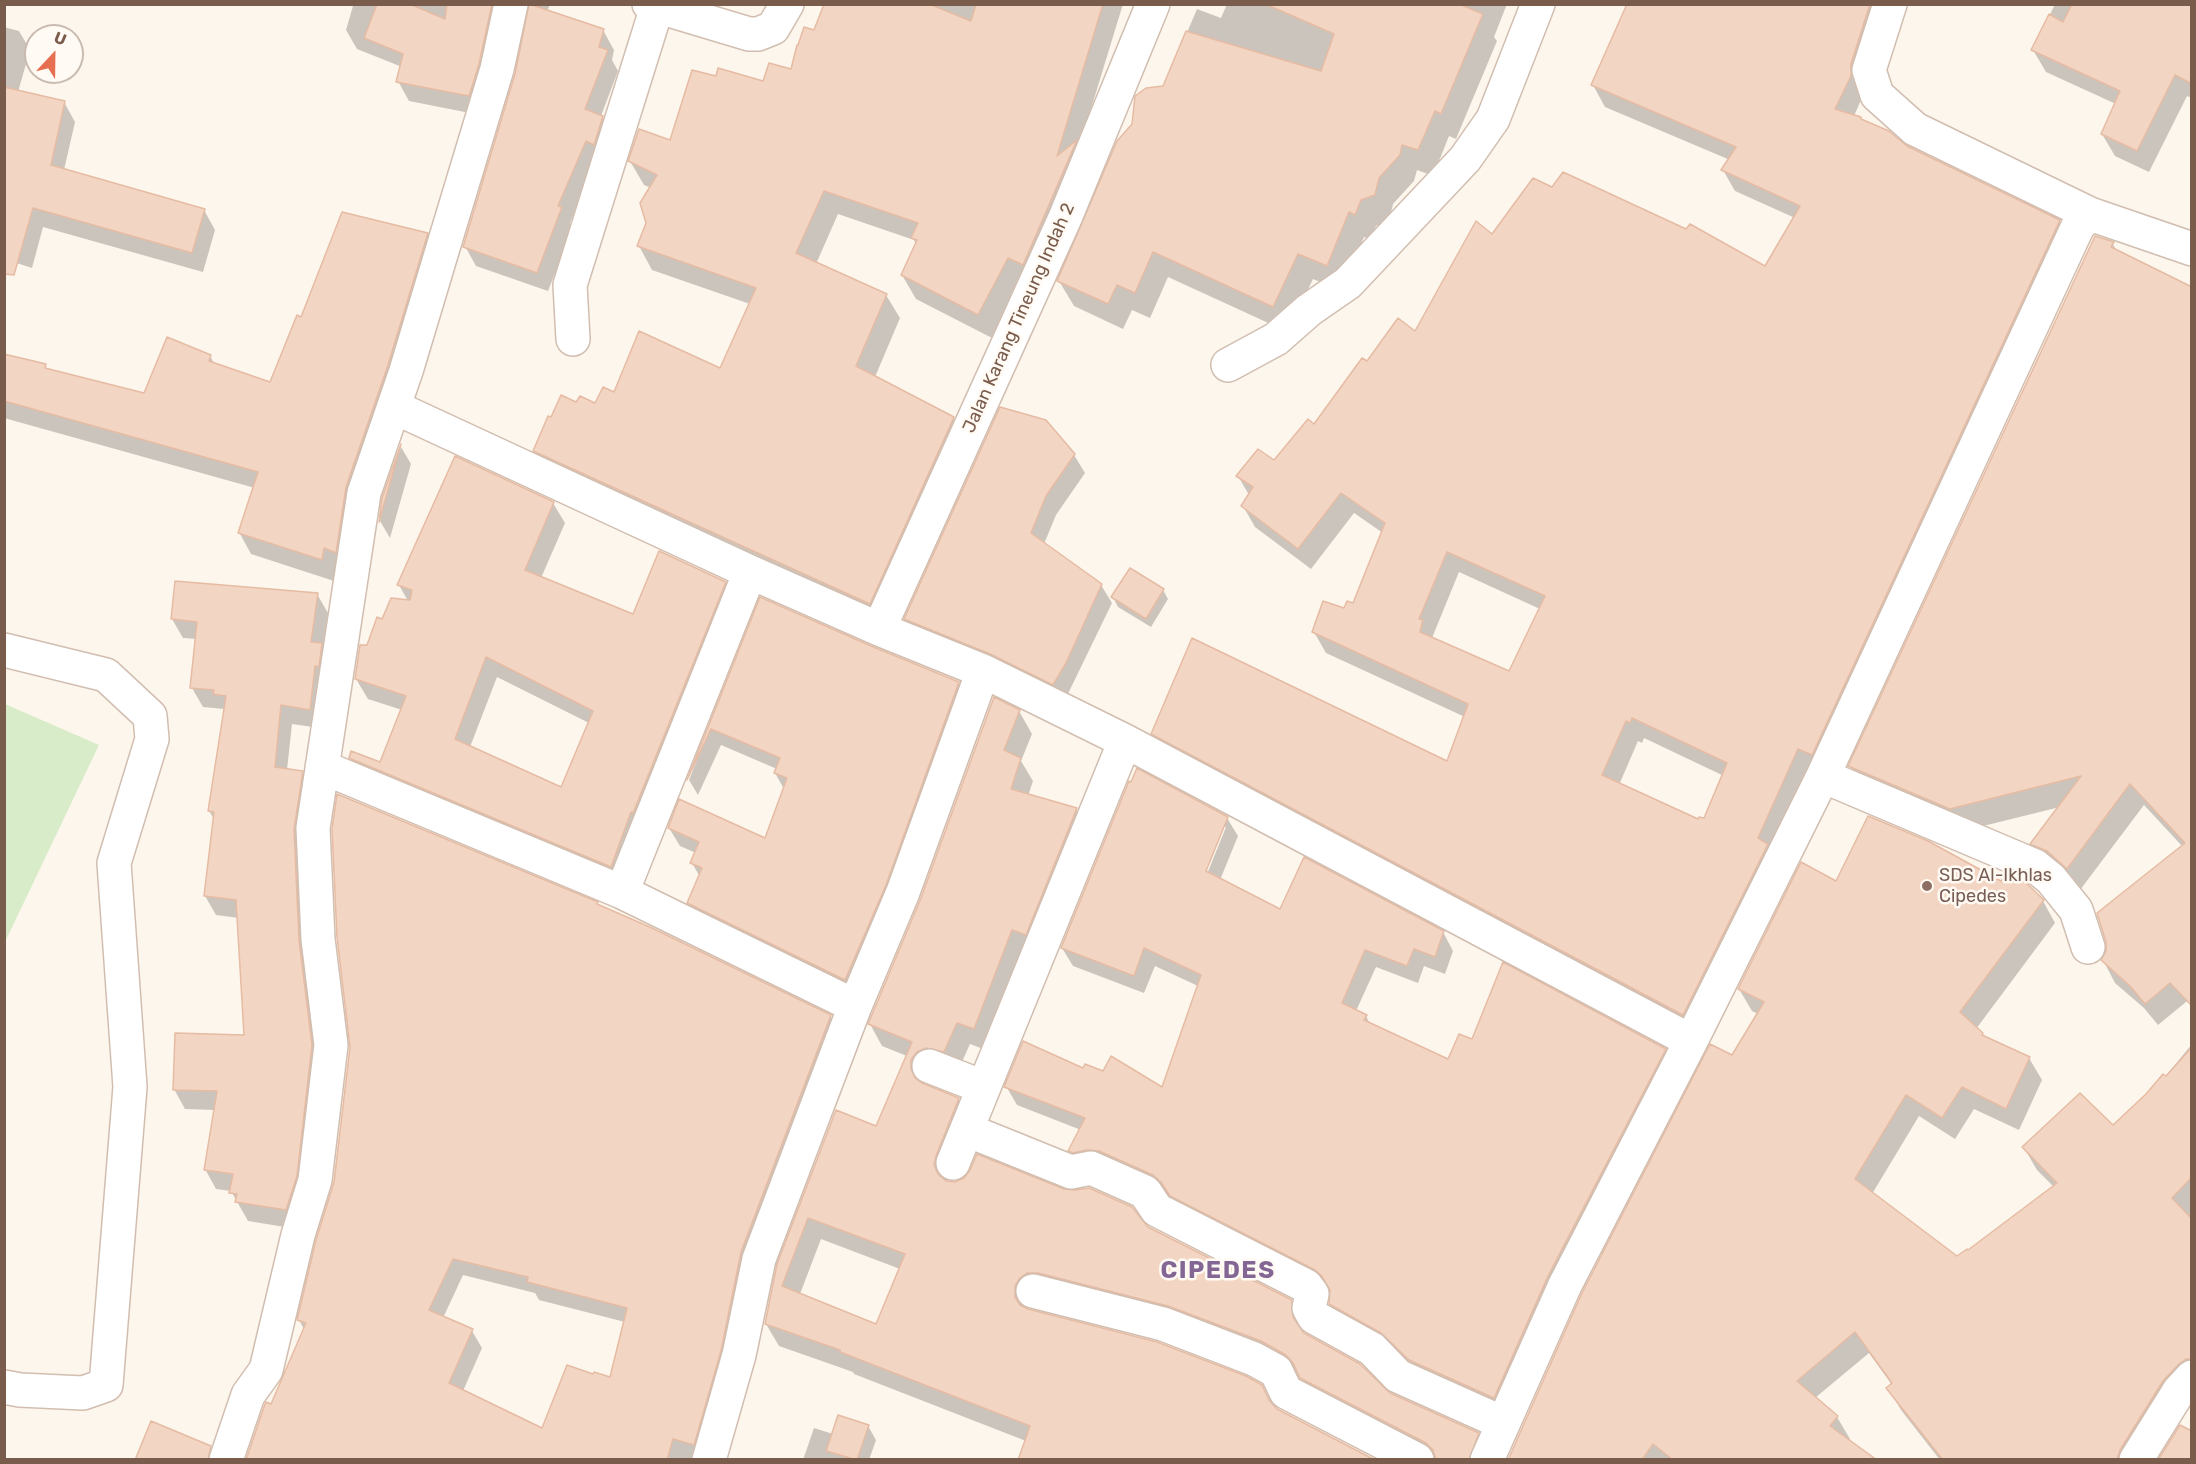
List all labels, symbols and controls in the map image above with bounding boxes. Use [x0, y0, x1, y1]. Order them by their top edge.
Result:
north arrow [24, 24, 84, 84]
text: U [51, 28, 69, 50]
street label: Jalan Karang Tineung Indah 2 [958, 200, 1080, 436]
place label: SDS Al-Ikhlas Cipedes [1939, 865, 2052, 908]
marker: SDS Al-Ikhlas Cipedes [1920, 879, 1934, 893]
district label: CIPEDES [1160, 1257, 1276, 1285]

